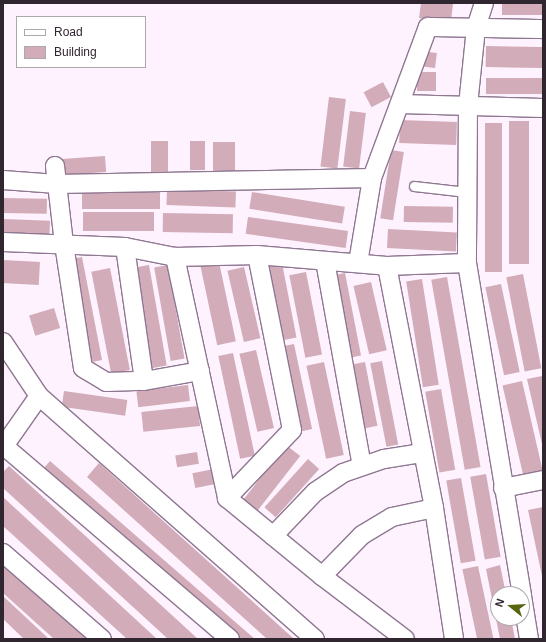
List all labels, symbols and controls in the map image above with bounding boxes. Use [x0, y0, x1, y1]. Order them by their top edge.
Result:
legend [16, 16, 146, 68]
text: Road [54, 25, 83, 39]
text: Building [54, 45, 97, 59]
north arrow [490, 586, 530, 626]
text: N [493, 597, 506, 608]

